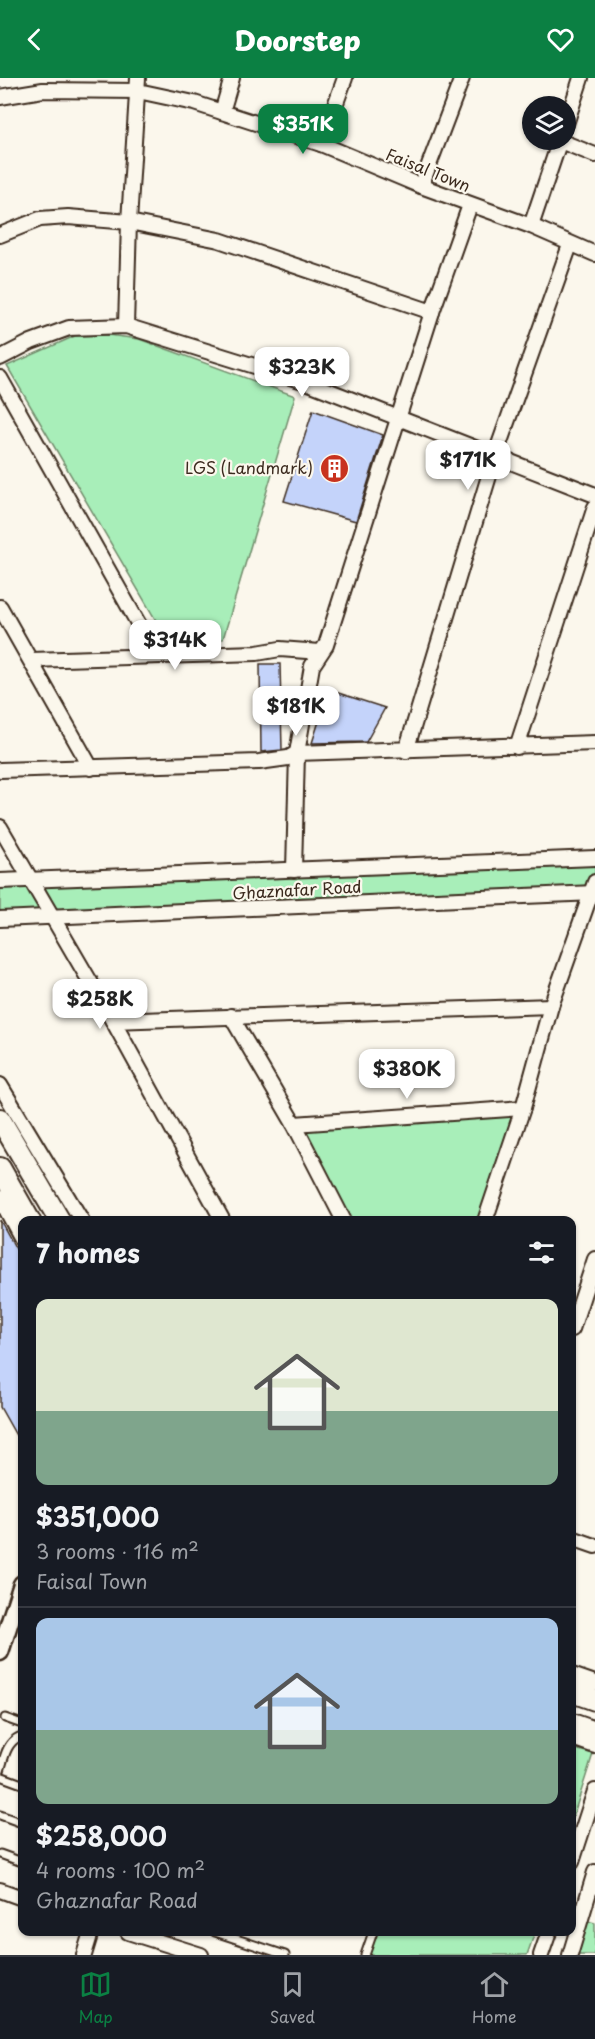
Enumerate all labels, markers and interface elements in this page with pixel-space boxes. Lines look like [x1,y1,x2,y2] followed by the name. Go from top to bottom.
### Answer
[234,19,361,60] text: Doorstep
[18,23,51,56] icon: back
[544,23,577,56] icon: heart
[522,96,576,150] map controls
[522,96,576,150] button: layers
[261,104,345,155] pin: $351K
[272,108,334,138] text: $351K
[383,141,474,197] street label: Faisal Town
[260,347,344,398] pin: $323K
[268,351,336,381] text: $323K
[426,440,510,491] pin: $171K
[440,444,496,474] text: $171K
[318,452,350,484] building icon: LGS (Landmark)
[185,455,313,479] place label: LGS (Landmark)
[133,620,217,671] pin: $314K
[143,624,207,654] text: $314K
[254,686,338,737] pin: $181K
[267,690,325,720] text: $181K
[232,874,362,904] street label: Ghaznafar Road
[58,979,142,1030] pin: $258K
[66,983,134,1013] text: $258K
[365,1049,449,1100] pin: $380K
[373,1053,441,1083] text: $380K
[36,1233,140,1272] text: 7 homes
[525,1236,558,1269] icon: filters
[243,1338,351,1446] icon: home
[36,1497,159,1536] text: $351,000
[36,1536,199,1566] text: 3 rooms · 116 m²
[36,1566,147,1596] text: Faisal Town
[243,1657,351,1765] icon: home
[36,1816,167,1855] text: $258,000
[36,1855,205,1885] text: 4 rooms · 100 m²
[36,1885,198,1915] text: Ghaznafar Road
[78,1968,113,2028] tab: Map
[270,1968,315,2028] tab: Saved
[472,1968,517,2028] tab: Home

